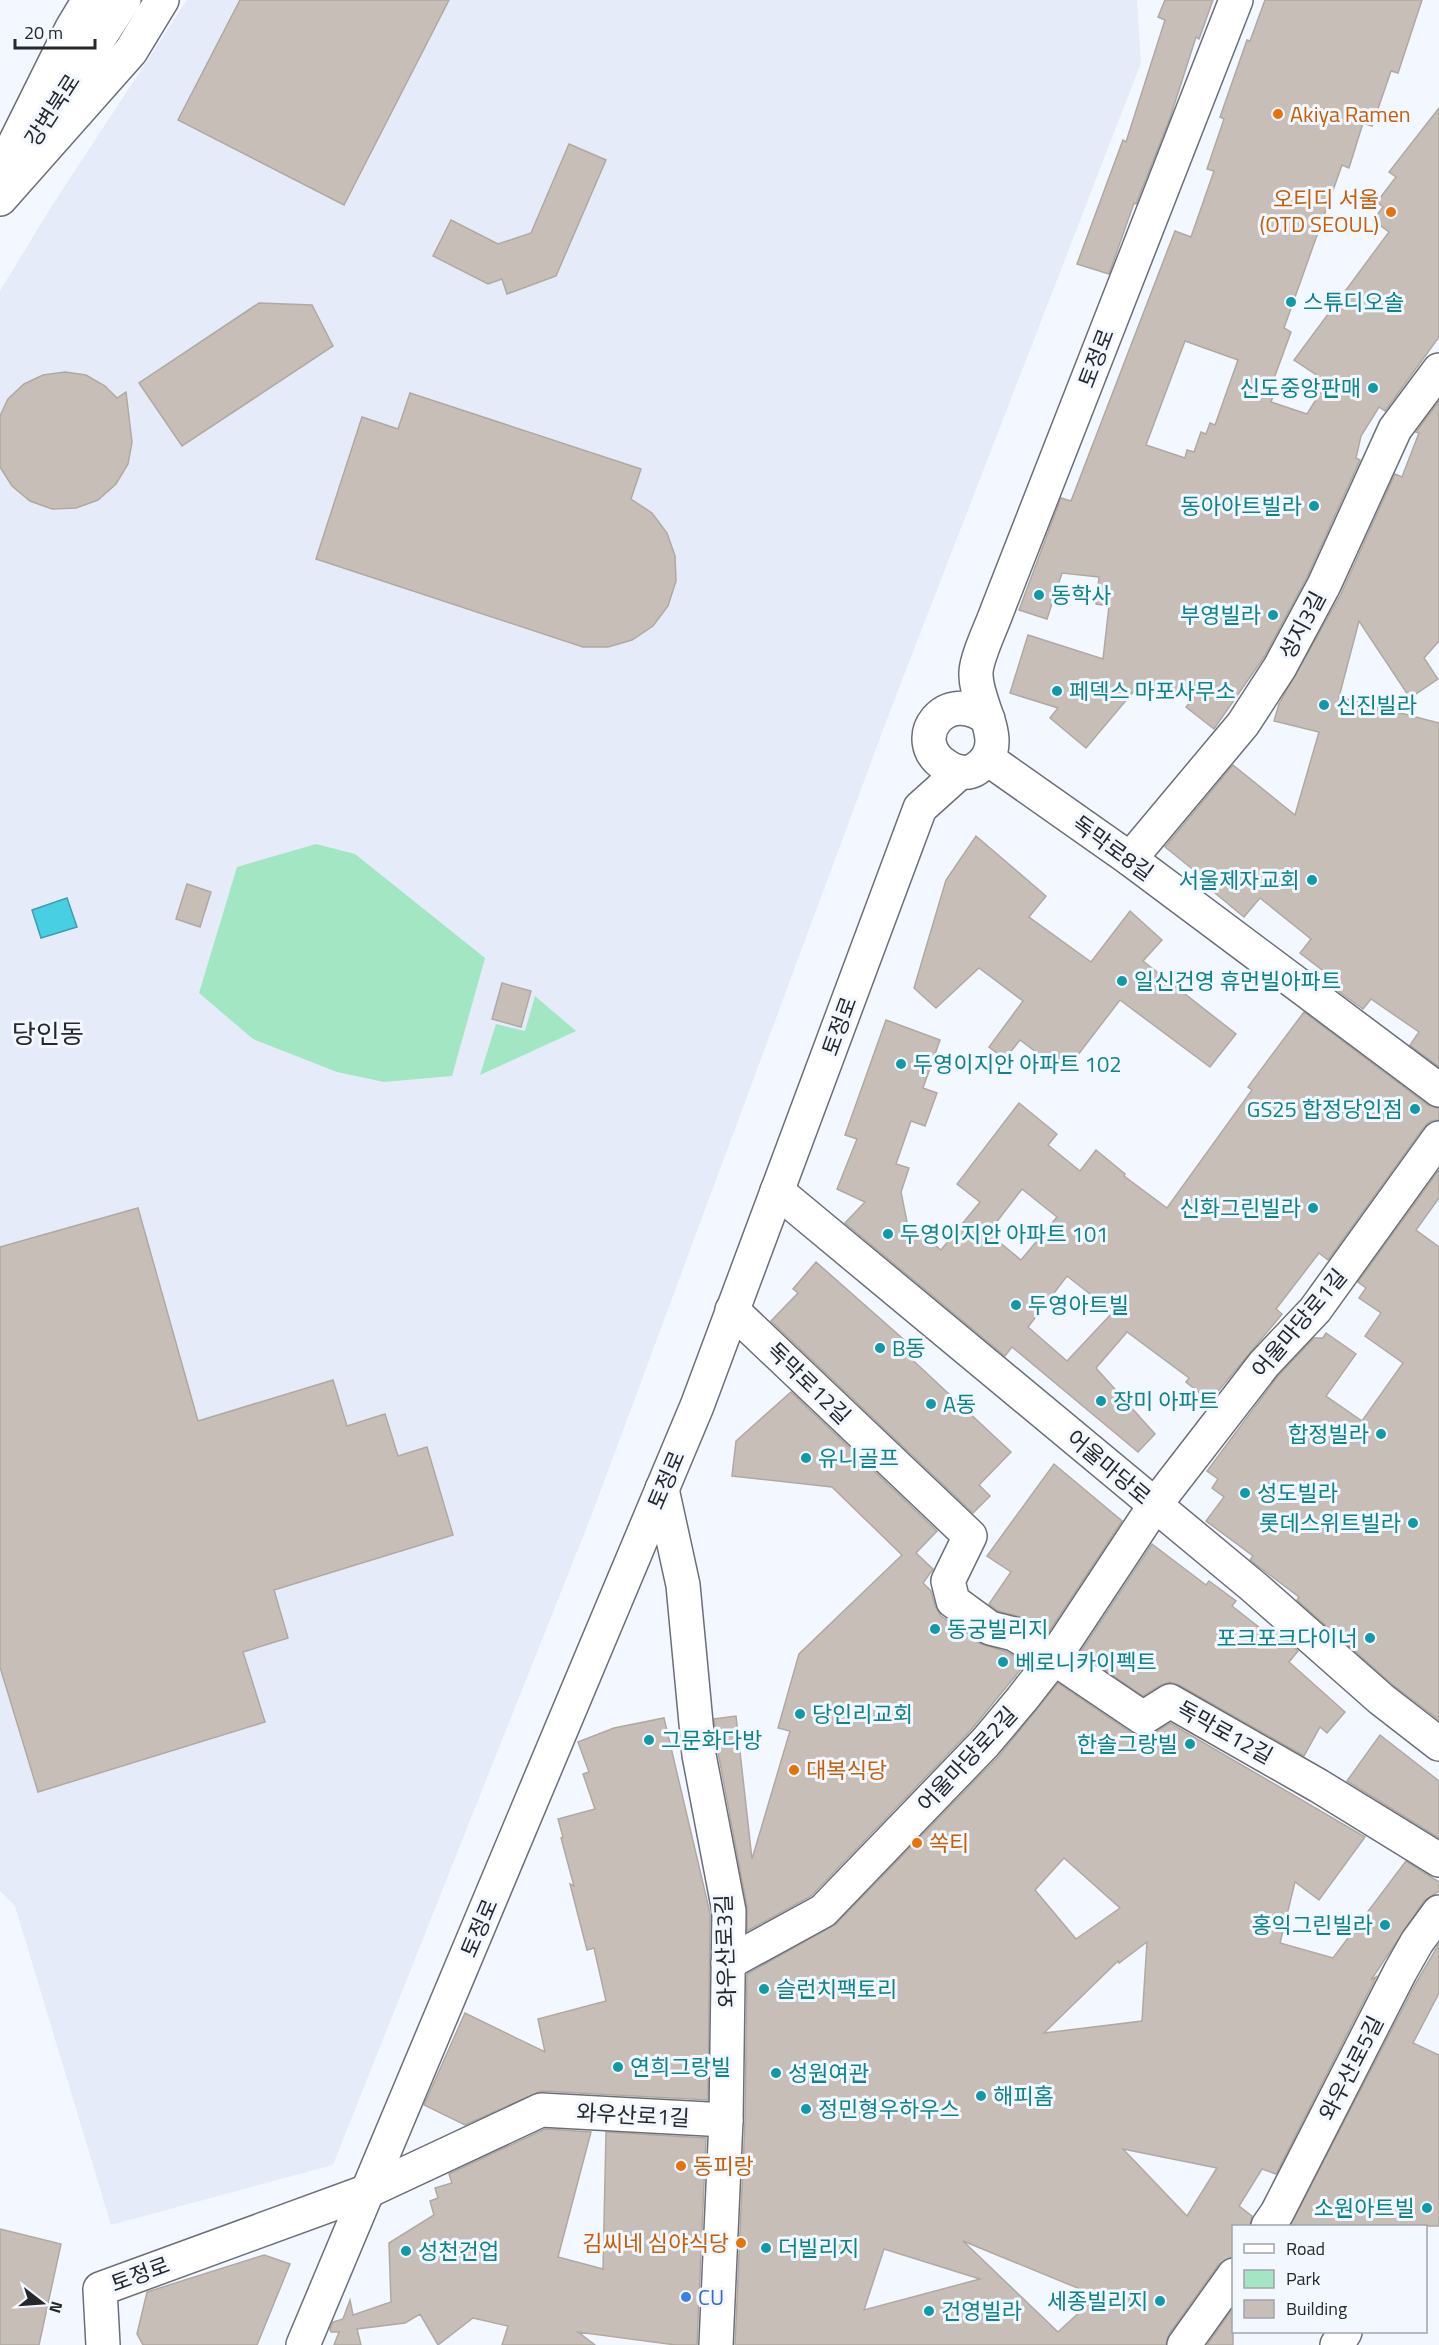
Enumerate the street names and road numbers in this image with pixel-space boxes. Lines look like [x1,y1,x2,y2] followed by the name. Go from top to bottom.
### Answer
[16,67,88,153] street label: 강변북로
[1069,324,1123,392] street label: 토정로
[1270,585,1334,665] street label: 성지3길
[1065,807,1161,889] street label: 독막로8길
[813,992,865,1060] street label: 토정로
[1243,1261,1355,1385] street label: 어울마당로1길
[759,1334,859,1432] street label: 독막로12길
[1059,1421,1159,1513] street label: 어울마당로
[638,1445,694,1515] street label: 토정로
[1171,1692,1279,1772] street label: 독막로12길
[909,1698,1025,1820] street label: 어울마당로2길
[451,1893,507,1963] street label: 토정로
[706,1894,744,2008] street label: 와우산로3길
[1310,2010,1392,2126] street label: 와우산로5길
[575,2095,691,2135] street label: 와우산로1길
[106,2248,174,2300] street label: 토정로

